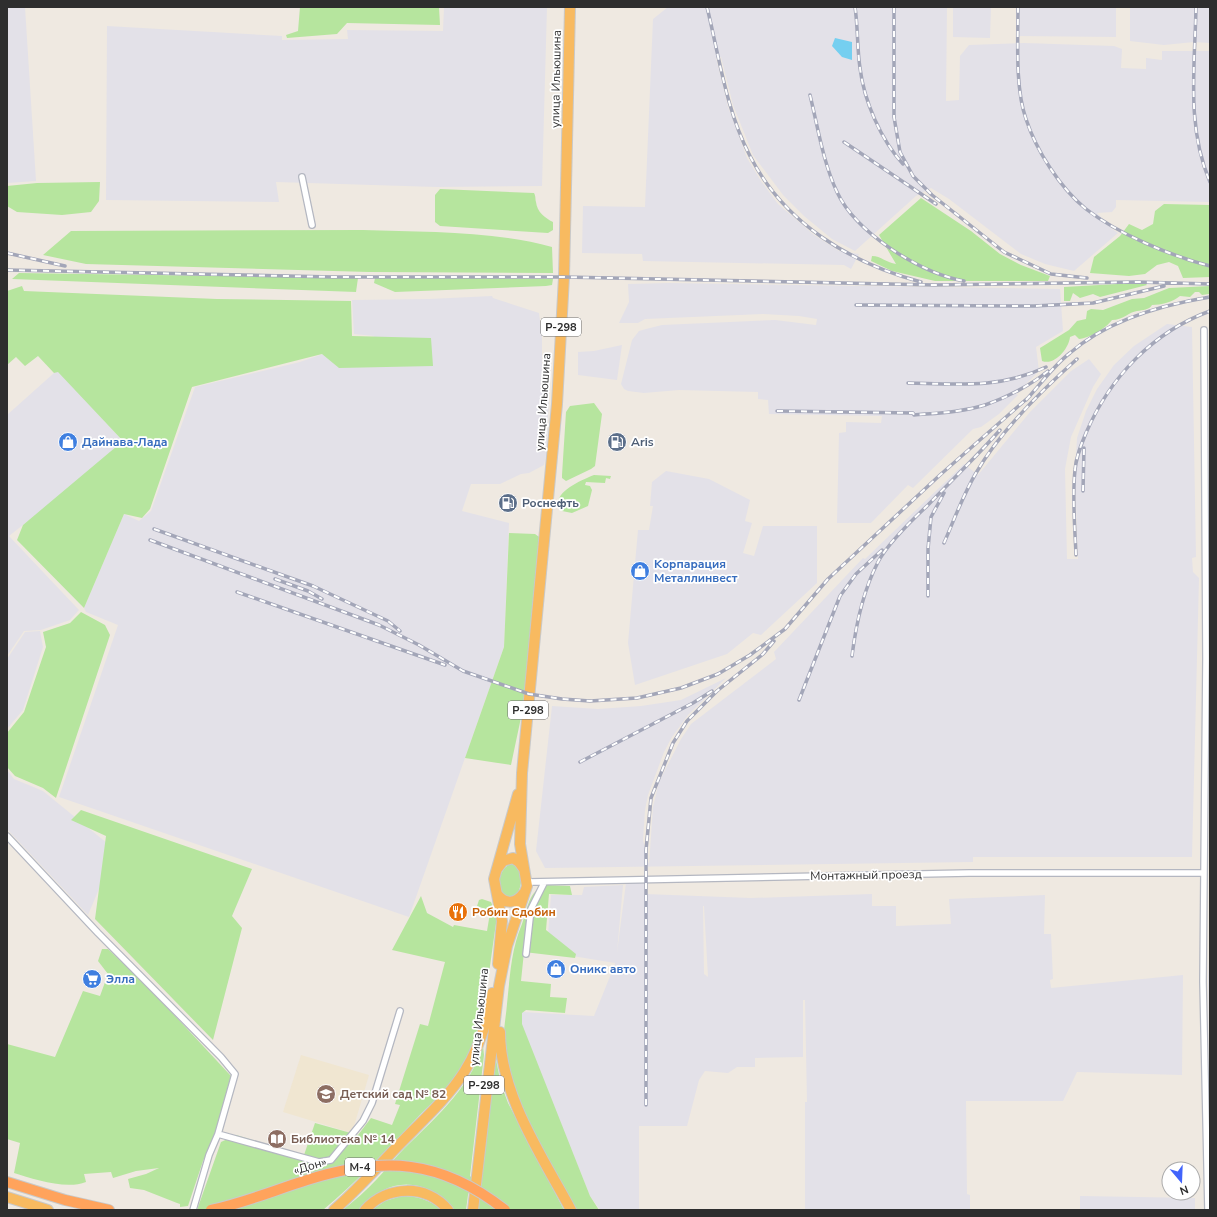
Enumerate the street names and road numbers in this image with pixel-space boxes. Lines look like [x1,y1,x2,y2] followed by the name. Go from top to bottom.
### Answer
[547,30,565,128] street label: улица Ильюшина
[541,318,581,336] road number: Р-298
[532,353,554,451] street label: улица Ильюшина
[508,701,548,719] road number: Р-298
[810,866,922,884] street label: Монтажный проезд
[466,967,492,1067] street label: улица Ильюшина
[464,1076,504,1094] road number: Р-298
[292,1153,328,1179] street label: «Дон»
[345,1158,375,1176] road number: М-4

